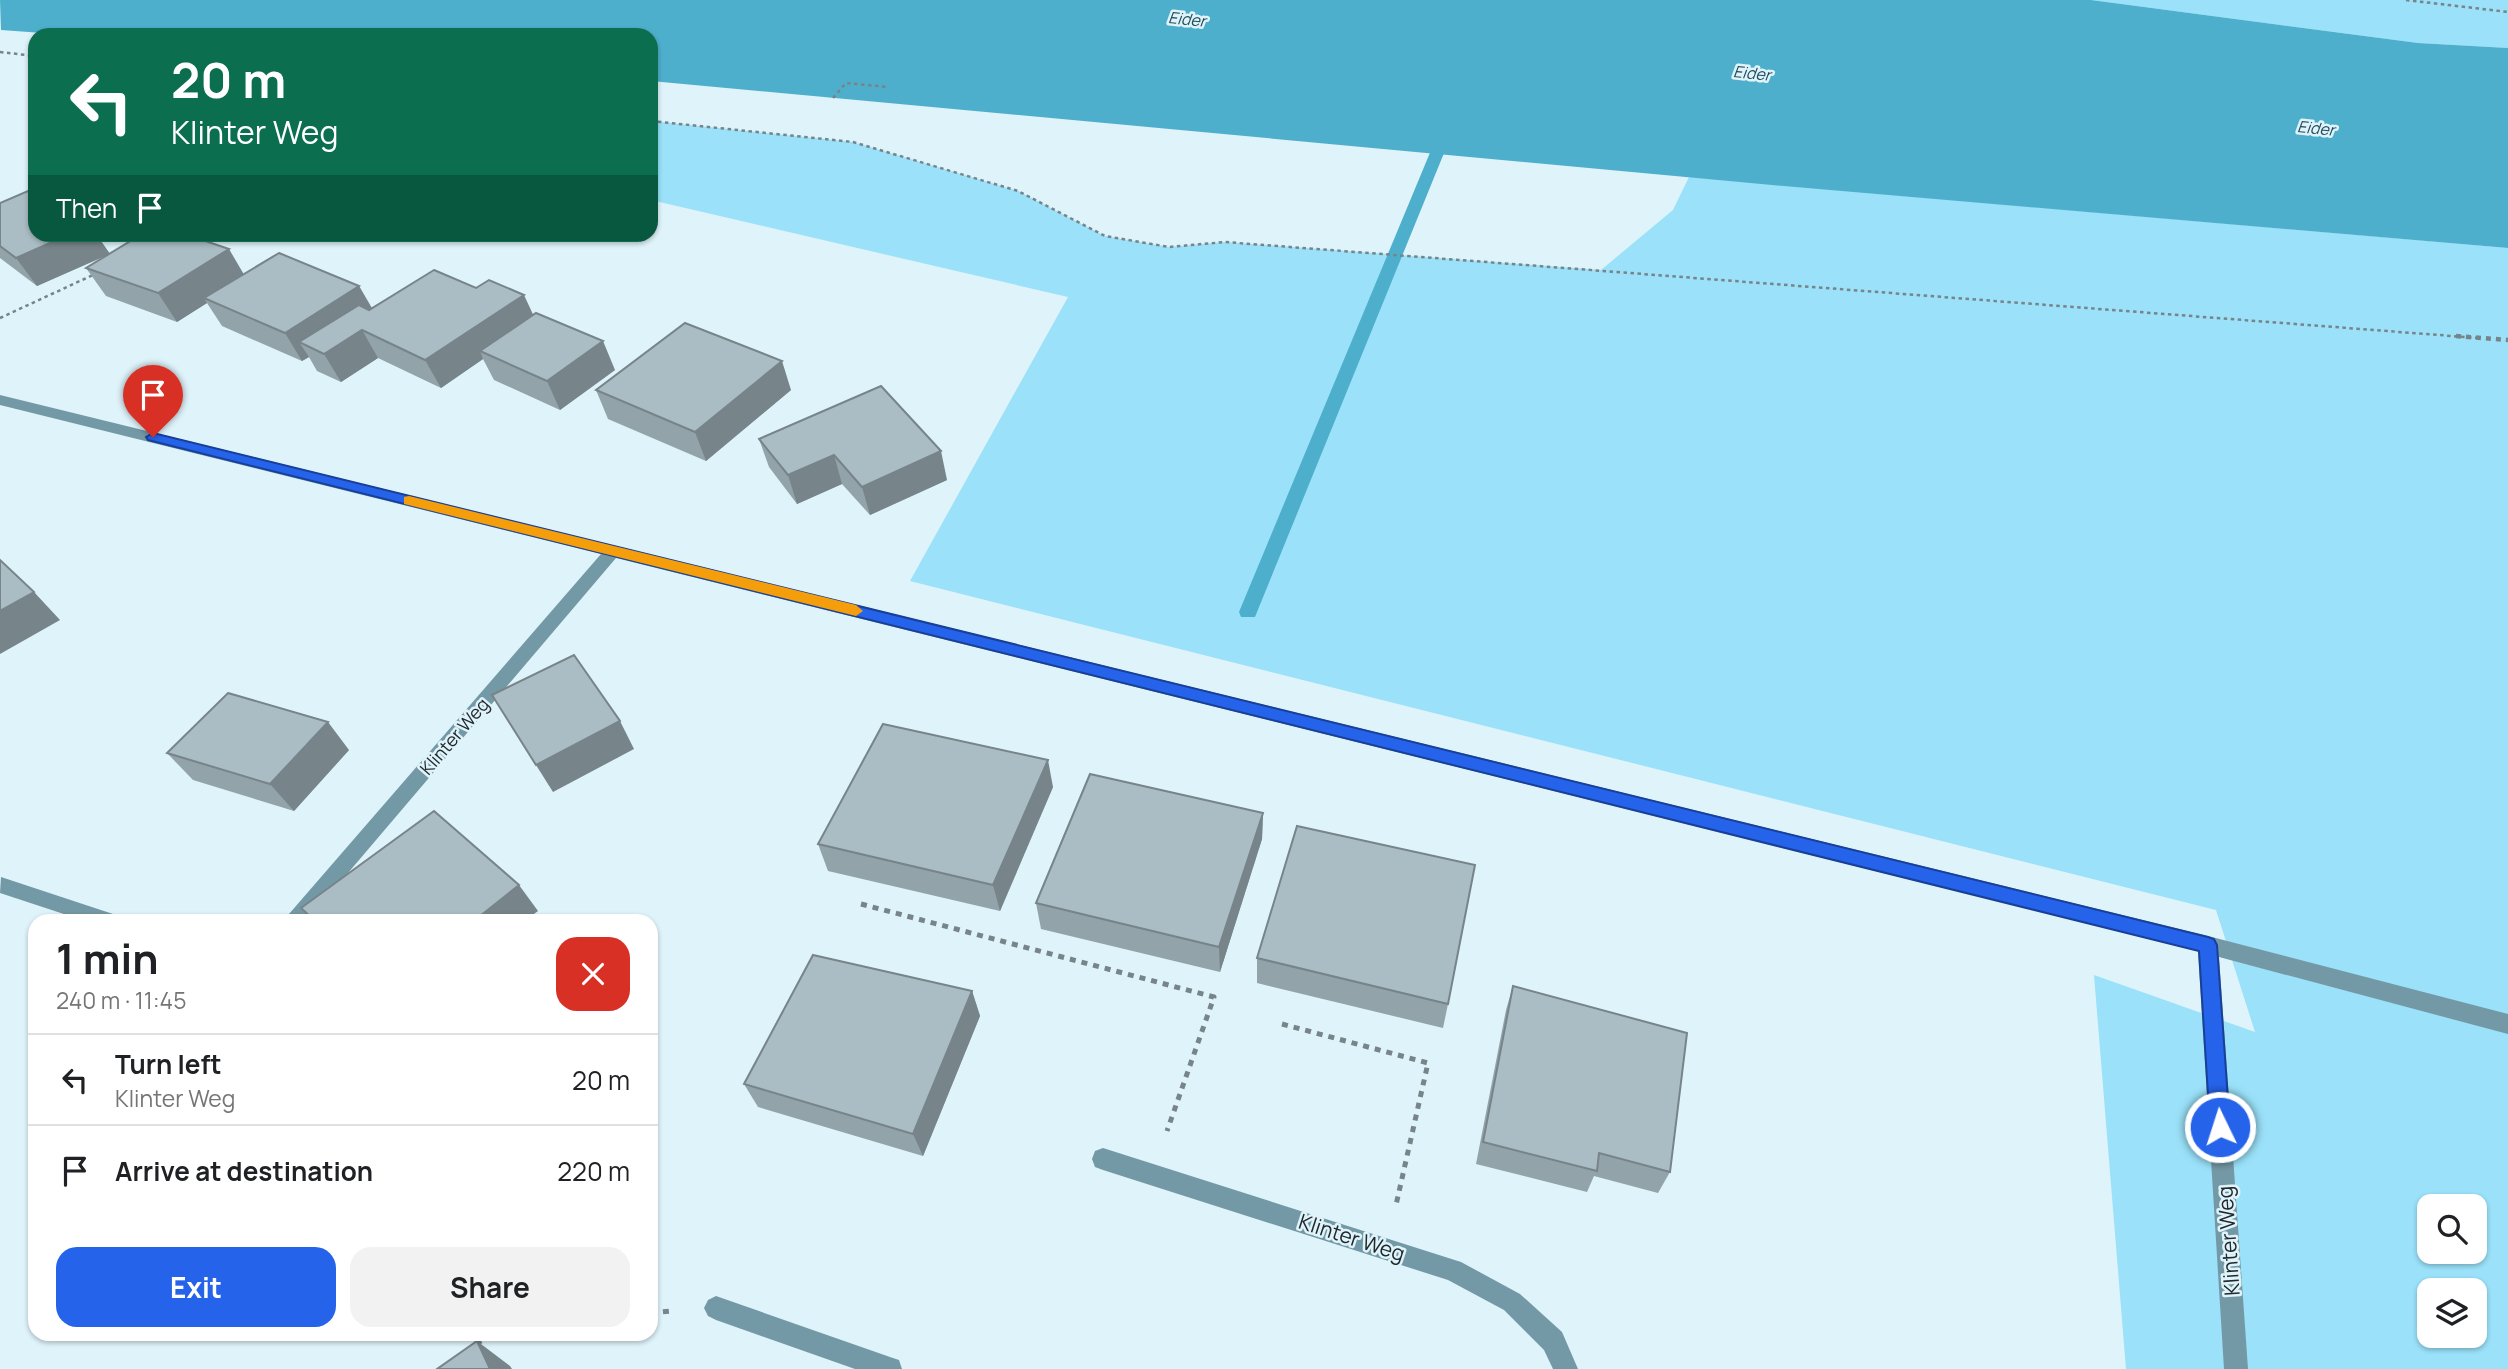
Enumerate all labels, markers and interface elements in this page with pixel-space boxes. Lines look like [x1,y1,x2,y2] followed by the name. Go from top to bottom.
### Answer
[1167,6,1209,32] water label: Eider
[171,46,286,113] text: 20 m
[56,56,147,147] icon: left
[1732,60,1774,86] water label: Eider
[171,110,338,154] text: Klinter Weg
[2296,115,2338,141] water label: Eider
[131,189,169,227] icon: arrive
[56,190,117,226] text: Then
[123,365,183,437] pin
[134,376,172,414] icon: arrive
[414,693,494,779] street label: Klinter Weg
[56,929,159,987] text: 1 min
[556,937,630,1011] button: close
[56,984,186,1016] text: 240 m · 11:45
[115,1046,222,1082] text: Turn left
[56,1061,94,1099] icon: left
[572,1062,630,1098] text: 20 m
[115,1082,235,1114] text: Klinter Weg
[2183,1090,2257,1164] position arrow
[56,1152,94,1190] icon: arrive
[115,1153,373,1189] text: Arrive at destination
[557,1153,630,1189] text: 220 m
[2210,1185,2246,1297] street label: Klinter Weg
[2417,1194,2487,1348] map controls
[2417,1194,2487,1264] button: search
[1295,1207,1409,1267] street label: Klinter Weg
[56,1247,336,1327] button: Exit
[350,1247,630,1327] button: Share
[2417,1278,2487,1348] button: layers

